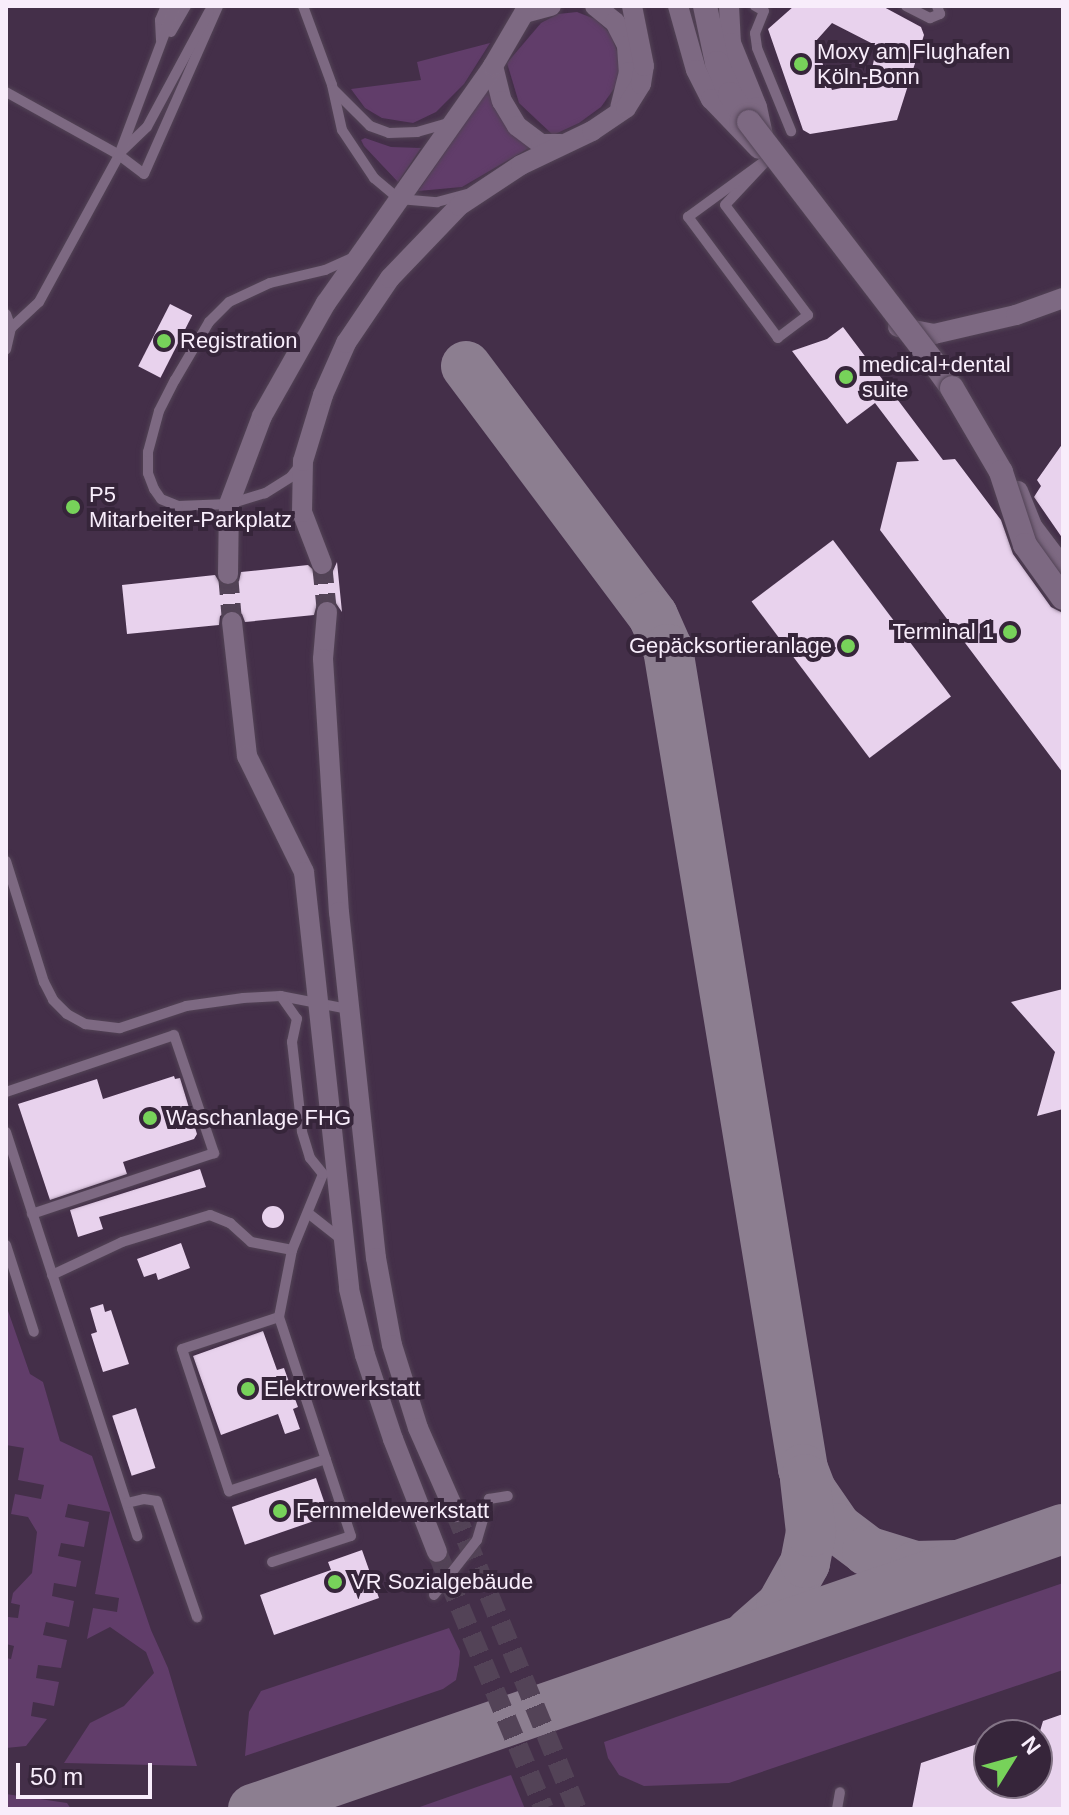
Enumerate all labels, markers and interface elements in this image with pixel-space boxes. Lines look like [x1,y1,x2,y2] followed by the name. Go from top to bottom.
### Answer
[817,38,1010,90] place label: Moxy am Flughafen Köln-Bonn
[792,55,810,73] marker: Moxy am Flughafen Köln-Bonn
[180,328,297,354] place label: Registration
[155,332,173,350] marker: Registration
[862,351,1011,402] place label: medical+dental suite
[837,368,855,386] marker: medical+dental suite
[89,481,292,532] place label: P5 Mitarbeiter-Parkplatz
[64,498,82,516] marker: P5 Mitarbeiter-Parkplatz
[893,619,994,645] place label: Terminal 1
[1001,623,1019,641] marker: Terminal 1
[629,633,832,659] place label: Gepäcksortieranlage
[839,637,857,655] marker: Gepäcksortieranlage
[166,1105,351,1131] place label: Waschanlage FHG
[141,1109,159,1127] marker: Waschanlage FHG
[264,1376,420,1402] place label: Elektrowerkstatt
[239,1380,257,1398] marker: Elektrowerkstatt
[296,1498,489,1524] place label: Fernmeldewerkstatt
[271,1502,289,1520] marker: Fernmeldewerkstatt
[351,1569,533,1595] place label: VR Sozialgebäude
[326,1573,344,1591] marker: VR Sozialgebäude
[973,1719,1053,1799] north arrow
[1016,1732,1046,1759] text: N
[20,1747,156,1797] scale bar
[30,1763,83,1790] text: 50 m

